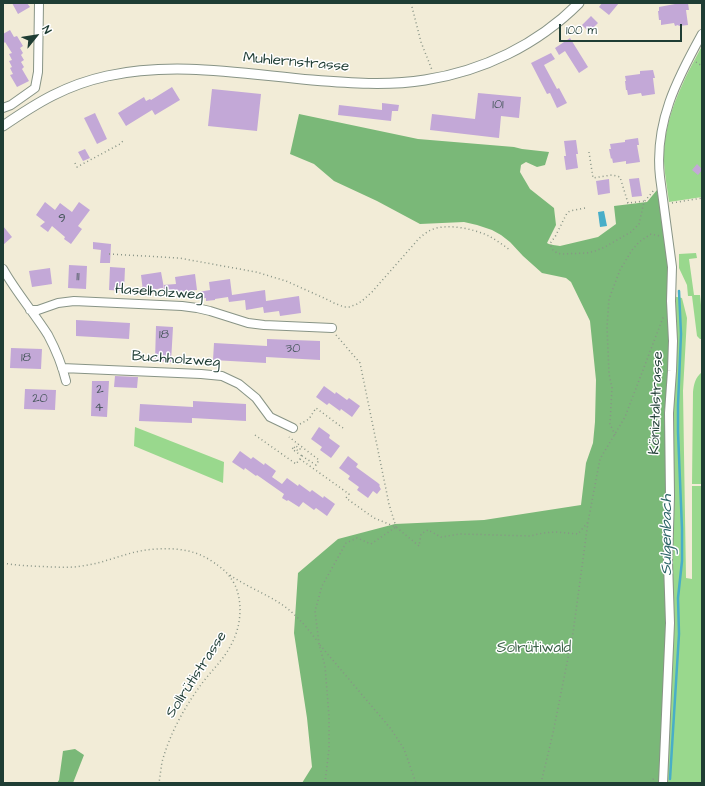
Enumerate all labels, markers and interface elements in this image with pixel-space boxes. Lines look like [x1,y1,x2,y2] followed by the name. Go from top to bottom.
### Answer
[16,16,56,56] north arrow
[561,16,684,42] scale bar
[566,22,597,39] text: 100 m
[39,23,55,36] text: N
[242,49,350,77] street label: Muhlernstrasse
[492,97,504,113] house number: 101
[58,211,66,227] house number: 9
[76,269,80,285] house number: 11
[114,281,204,305] street label: Haselholzweg
[159,327,169,343] house number: 18
[286,341,300,357] house number: 30
[131,348,221,372] street label: Buchholzweg
[21,350,31,366] house number: 18
[646,351,668,455] street label: Köniztalstrasse
[96,382,104,398] house number: 2
[32,391,48,407] house number: 20
[95,400,103,416] house number: 4
[658,494,678,576] water label: Sulgenbach
[162,628,232,722] street label: Sollrütistrasse
[497,640,571,658] park label: Solrütiwald

